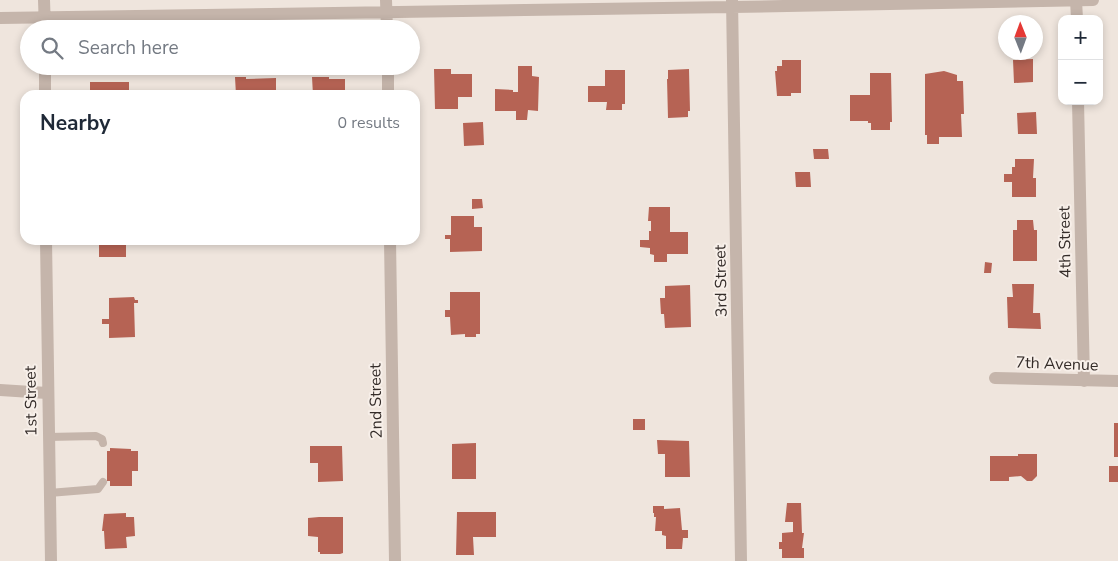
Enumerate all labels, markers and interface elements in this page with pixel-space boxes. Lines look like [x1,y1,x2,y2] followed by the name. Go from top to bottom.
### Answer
[998,15,1043,60] north arrow
[1058,15,1103,105] map controls
[1058,15,1103,60] button: +
[20,20,420,75] search box
[38,34,66,62] icon: search
[78,35,179,61] text: Search here
[1058,60,1103,105] button: −
[40,109,110,137] text: Nearby
[338,112,400,134] text: 0 results
[1053,205,1077,278] street label: 4th Street
[709,244,733,317] street label: 3rd Street
[1015,352,1099,376] street label: 7th Avenue
[364,363,388,439] street label: 2nd Street
[19,365,43,436] street label: 1st Street

